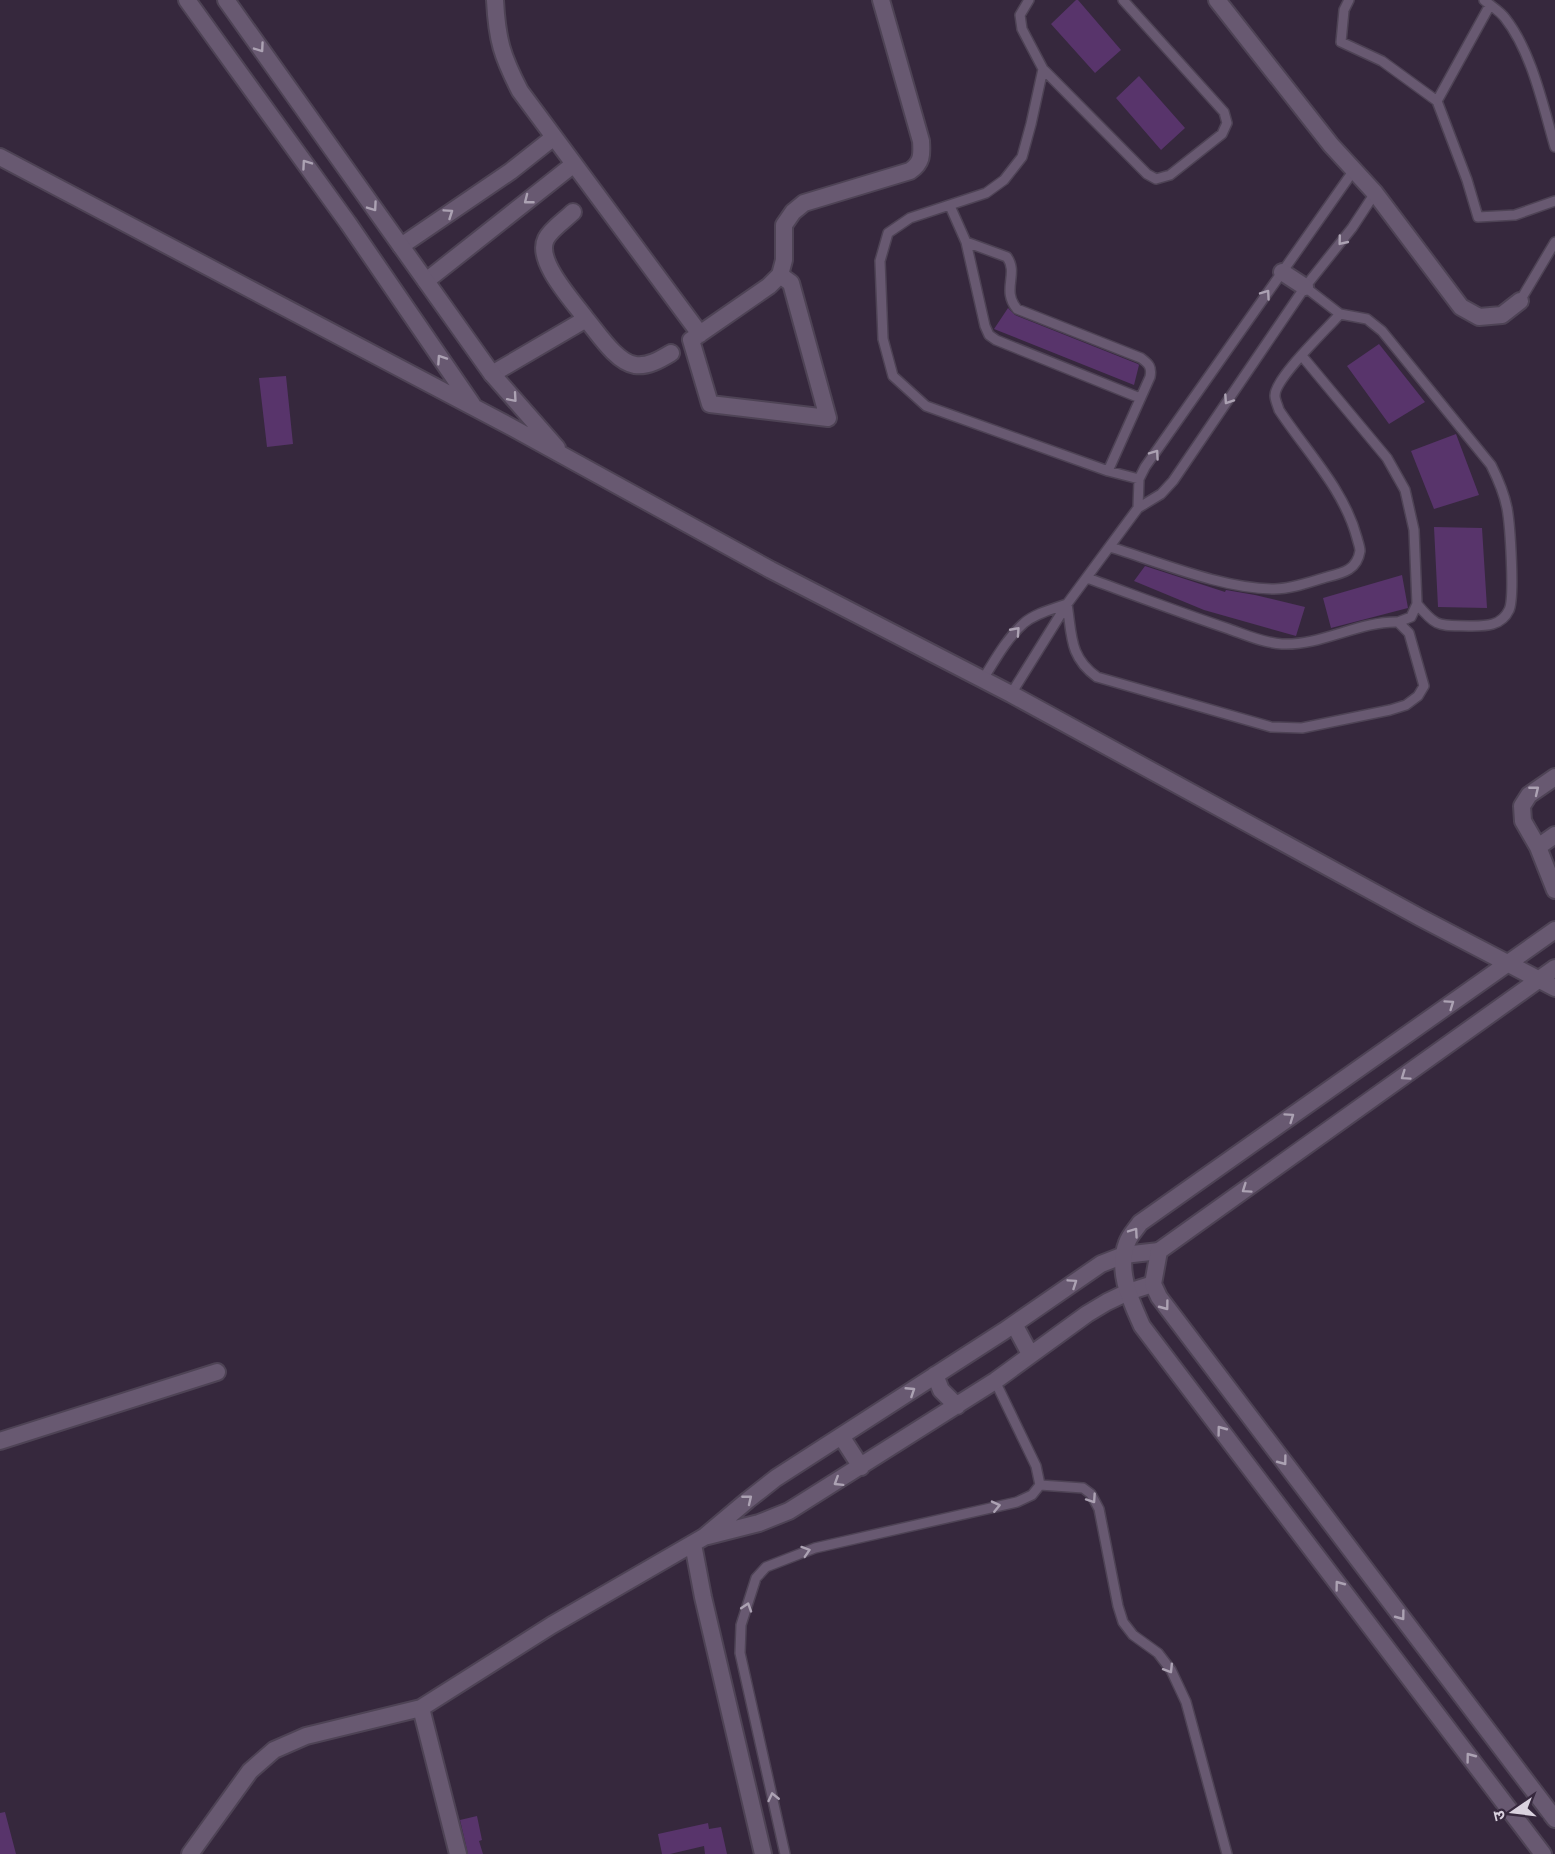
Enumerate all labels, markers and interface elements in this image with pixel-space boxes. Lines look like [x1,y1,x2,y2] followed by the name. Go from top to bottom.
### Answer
[253,41,264,52] one-way arrow
[302,159,313,170] one-way arrow
[524,193,535,204] one-way arrow
[366,200,377,211] one-way arrow
[443,209,454,220] one-way arrow
[1339,234,1350,245] one-way arrow
[1259,289,1270,300] one-way arrow
[437,354,448,365] one-way arrow
[506,391,517,401] one-way arrow
[1225,393,1236,404] one-way arrow
[1148,449,1159,460] one-way arrow
[1009,628,1020,638] one-way arrow
[1528,787,1539,798] one-way arrow
[1443,1001,1454,1012] one-way arrow
[1401,1069,1412,1080] one-way arrow
[1284,1113,1295,1124] one-way arrow
[1242,1182,1253,1193] one-way arrow
[1127,1227,1138,1238] one-way arrow
[1066,1279,1077,1290] one-way arrow
[1158,1299,1169,1310] one-way arrow
[904,1388,915,1399] one-way arrow
[1217,1426,1228,1437] one-way arrow
[1276,1454,1287,1465] one-way arrow
[834,1474,844,1486] one-way arrow
[1085,1493,1096,1504] one-way arrow
[742,1496,753,1507] one-way arrow
[991,1501,1001,1514] one-way arrow
[800,1546,811,1558] one-way arrow
[1335,1581,1346,1592] one-way arrow
[740,1602,752,1613] one-way arrow
[1394,1610,1405,1621] one-way arrow
[1162,1663,1174,1673] one-way arrow
[1466,1753,1477,1764] one-way arrow
[1483,1782,1543,1842] north arrow
[767,1792,780,1802] one-way arrow
[1488,1808,1509,1822] text: उ

